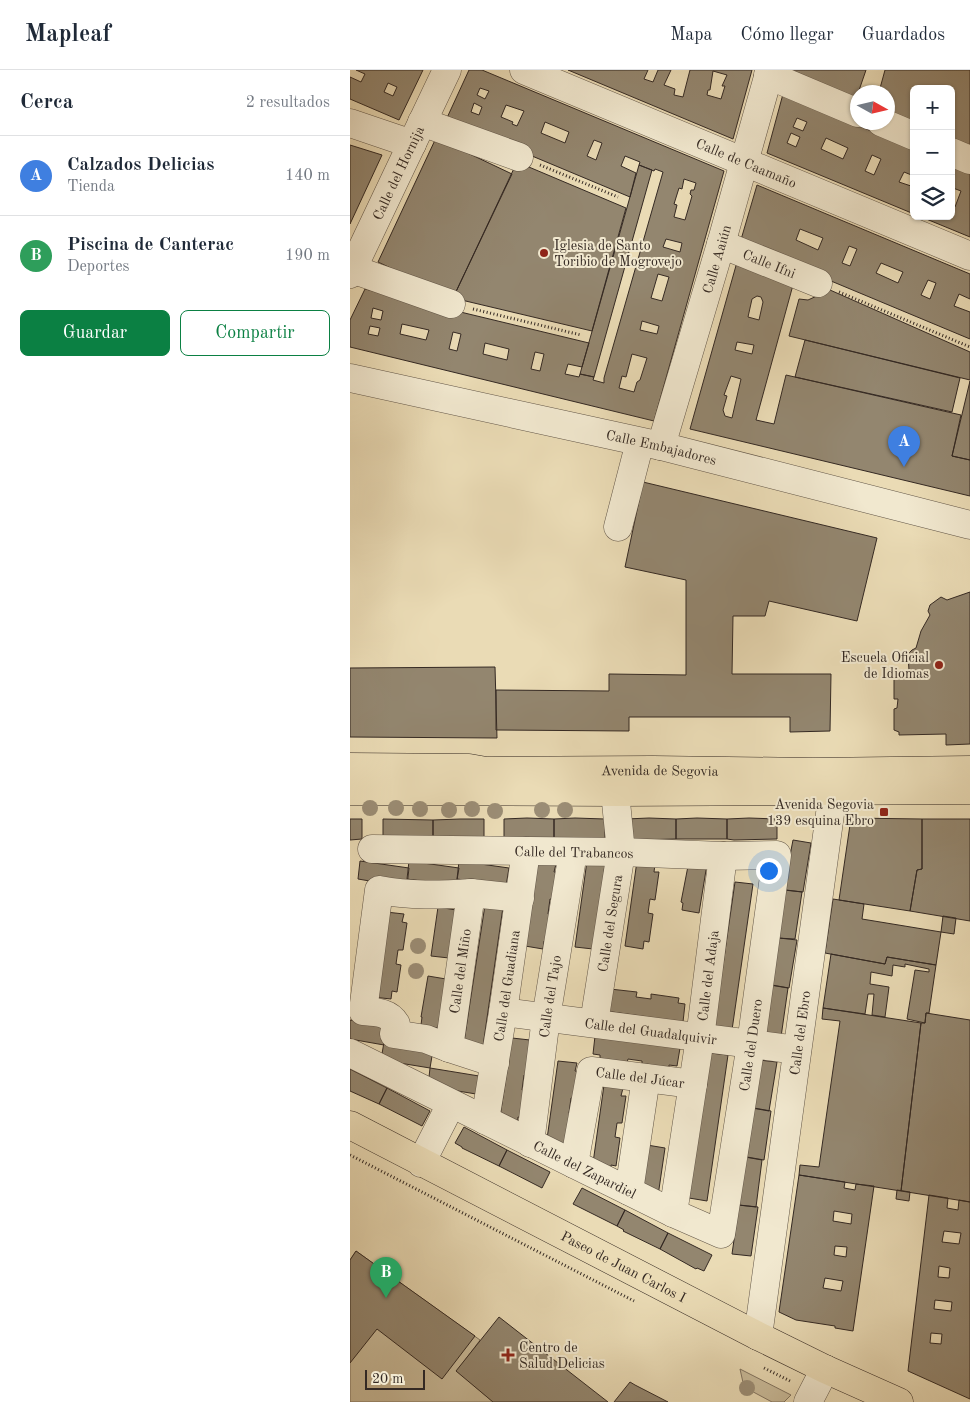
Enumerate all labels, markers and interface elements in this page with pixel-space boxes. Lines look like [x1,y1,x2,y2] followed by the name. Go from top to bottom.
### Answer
[25,23,111,47] text: Mapleaf
[670,26,712,44] text: Mapa
[740,26,834,44] text: Cómo llegar
[862,26,945,44] text: Guardados
[850,85,895,130] north arrow
[910,85,955,220] map controls
[910,85,955,130] button: +
[20,92,73,113] text: Cerca
[246,95,330,111] text: 2 resultados
[371,124,427,222] street label: Calle del Hornija
[910,130,955,175] button: −
[694,136,799,191] street label: Calle de Caamaño
[67,156,214,175] text: Calzados Delicias
[30,168,42,184] text: A
[285,168,330,184] text: 140 m
[910,175,955,220] button: layers
[67,179,115,195] text: Tienda
[701,223,734,295] street label: Calle Aaiún
[67,236,234,255] text: Piscina de Canterac
[554,239,682,269] place label: Iglesia de Santo Toribio de Mogrovejo
[538,247,550,259] marker: Iglesia de Santo Toribio de Mogrovejo
[740,247,798,281] street label: Calle Ifni
[30,248,42,264] text: B
[285,248,330,264] text: 190 m
[67,259,130,275] text: Deportes
[20,310,170,356] button: Guardar
[180,310,330,356] button: Compartir
[888,426,920,467] pin: A
[605,428,718,468] street label: Calle Embajadores
[841,651,929,681] place label: Escuela Oficial de Idiomas
[933,659,945,671] marker: Escuela Oficial de Idiomas
[601,764,719,779] street label: Avenida de Segovia
[767,798,874,828] place label: Avenida Segovia 139 esquina Ebro
[878,806,890,818] marker: Avenida Segovia 139 esquina Ebro
[514,845,634,861] street label: Calle del Trabancos
[756,858,782,884] your location
[596,874,625,973] street label: Calle del Segura
[448,928,474,1015] street label: Calle del Miño
[492,929,523,1043] street label: Calle del Guadiana
[696,929,722,1022] street label: Calle del Adaja
[538,954,564,1039] street label: Calle del Tajo
[788,990,814,1076] street label: Calle del Ebro
[738,998,765,1093] street label: Calle del Duero
[584,1017,718,1048] street label: Calle del Guadalquivir
[595,1066,685,1091] street label: Calle del Júcar
[531,1139,638,1202] street label: Calle del Zapardiel
[558,1229,688,1305] street label: Paseo de Juan Carlos I
[370,1257,402,1298] pin: B
[519,1341,605,1371] place label: Centro de Salud Delicias
[501,1348,515,1362] marker: Centro de Salud Delicias
[365,1367,425,1390] scale bar
[372,1372,403,1386] text: 20 m

